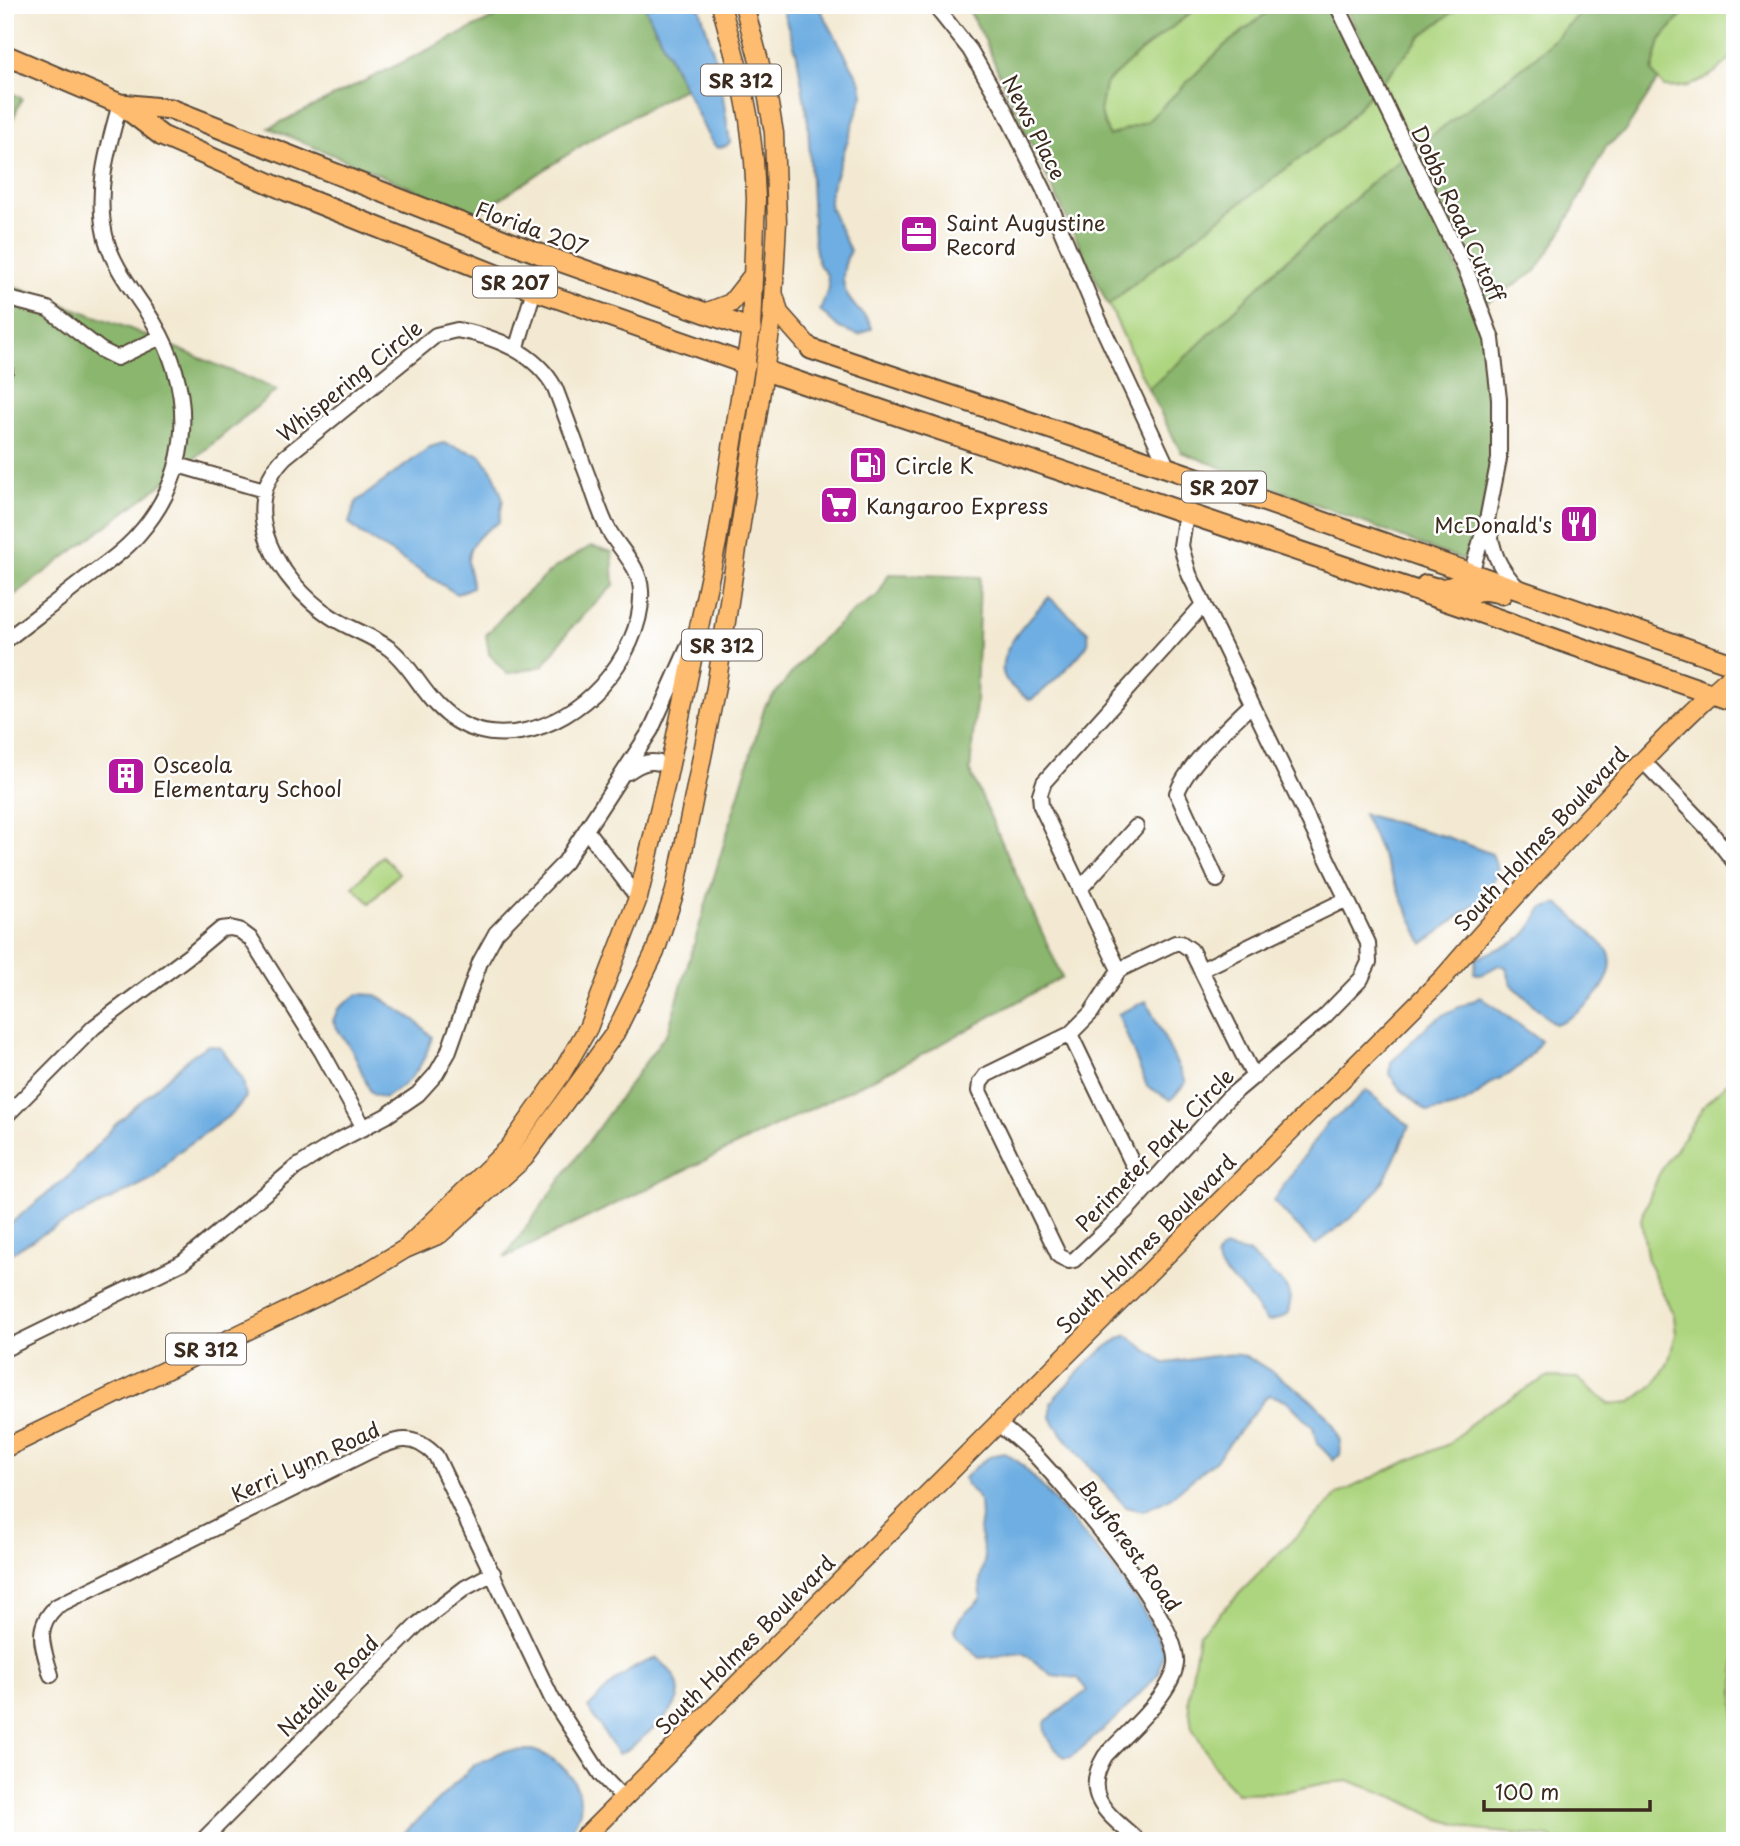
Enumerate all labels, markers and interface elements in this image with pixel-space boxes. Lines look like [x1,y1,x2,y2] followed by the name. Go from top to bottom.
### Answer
[701,64,781,96] road number: SR 312
[995,69,1075,185] street label: News Place
[1404,119,1515,308] street label: Dobbs Road Cutoff
[471,192,593,262] street label: Florida 207
[946,206,1106,262] place label: Saint Augustine Record
[898,213,940,255] office icon: Saint Augustine Record
[473,266,557,298] road number: SR 207
[269,311,429,449] street label: Whispering Circle
[847,444,889,486] fuel station icon: Circle K
[895,449,974,481] place label: Circle K
[1182,472,1266,502] road number: SR 207
[818,484,860,526] supermarket icon: Kangaroo Express
[866,489,1048,521] place label: Kangaroo Express
[1558,503,1600,545] restaurant icon: McDonald's
[1434,508,1552,540] place label: McDonald's
[682,630,762,660] road number: SR 312
[1445,738,1635,938] street label: South Holmes Boulevard
[153,748,342,804] place label: Osceola Elementary School
[105,755,147,797] building icon: Osceola Elementary School
[1067,1060,1241,1238] street label: Perimeter Park Circle
[1048,1146,1242,1340] street label: South Holmes Boulevard
[166,1334,246,1364] road number: SR 312
[225,1413,385,1509] street label: Kerri Lynn Road
[1072,1472,1190,1618] street label: Bayforest Road
[647,1547,841,1741] street label: South Holmes Boulevard
[269,1627,385,1743] street label: Natalie Road
[1484,1769,1651,1813] scale bar
[1495,1775,1559,1807] text: 100 m

